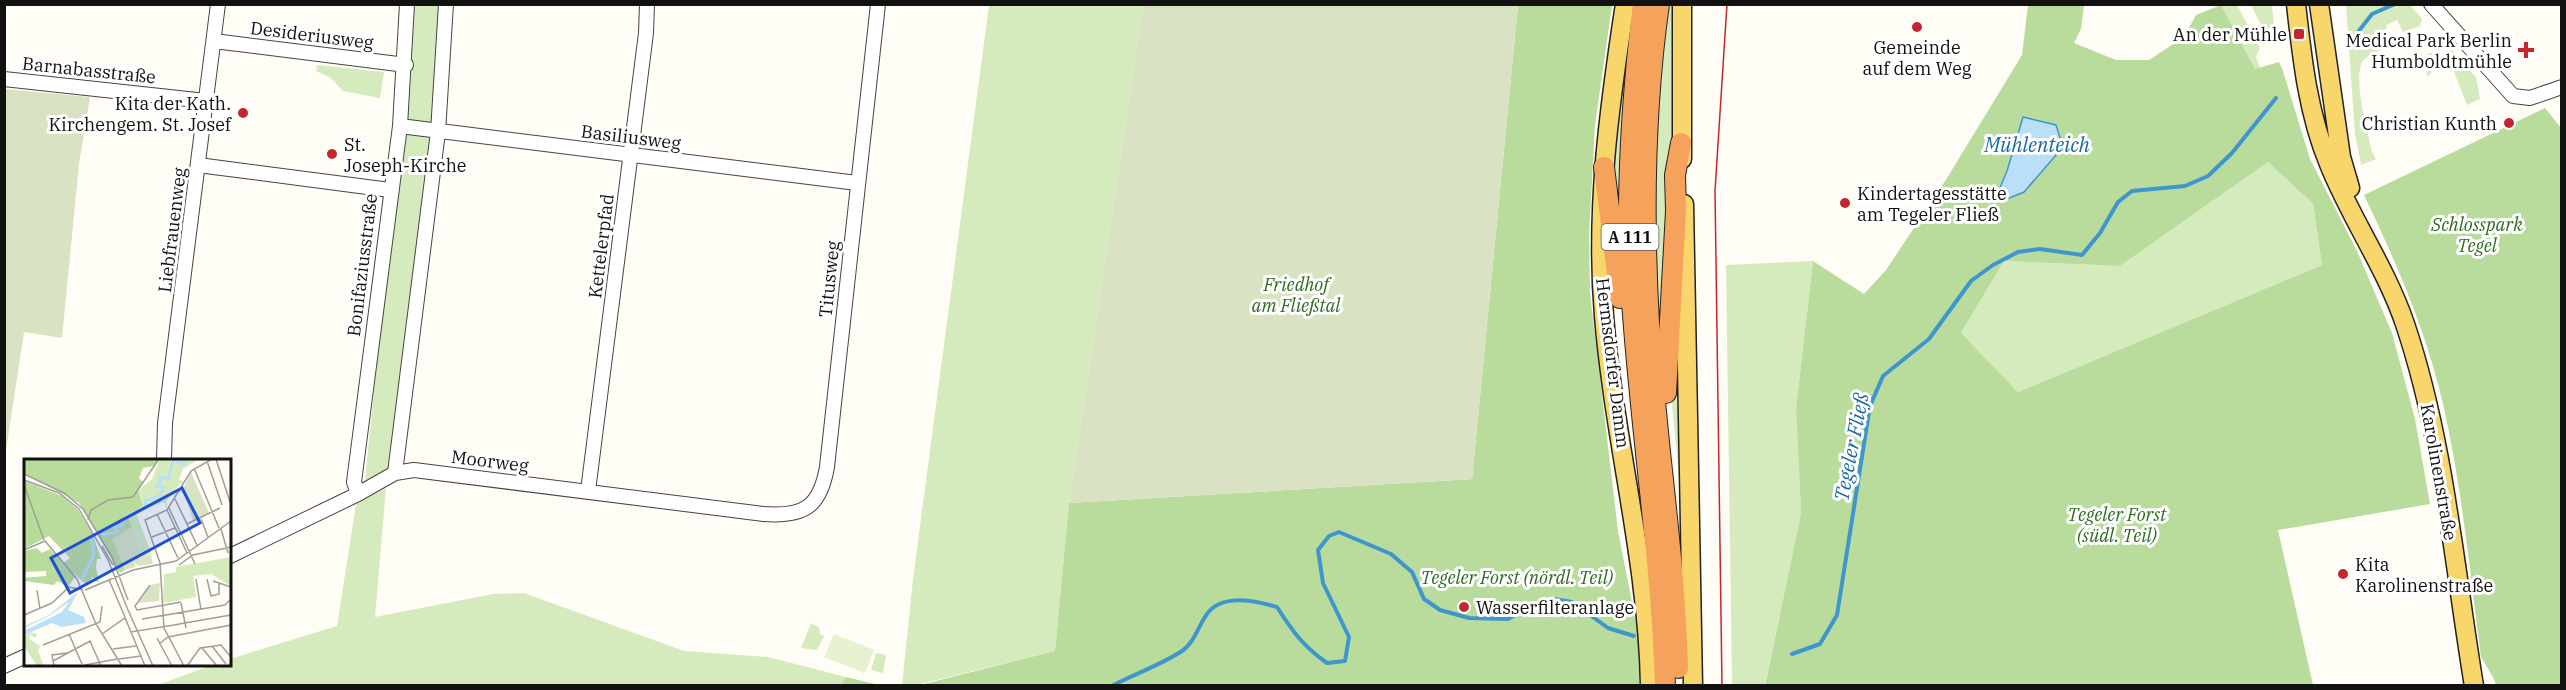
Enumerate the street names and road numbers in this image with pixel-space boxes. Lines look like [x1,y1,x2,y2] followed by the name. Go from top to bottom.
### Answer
[249,16,375,54] street label: Desideriusweg
[21,52,157,88] street label: Barnabasstraße
[580,119,682,155] street label: Basiliusweg
[153,166,191,294] street label: Liebfrauenweg
[342,192,382,338] street label: Bonifaziusstraße
[583,192,619,300] street label: Kettelerpfad
[1602,224,1658,250] road number: A 111
[814,239,844,318] street label: Titusweg
[1591,276,1635,450] street label: Hermsdorfer Damm
[2416,402,2462,542] street label: Karolinenstraße
[450,445,530,477] street label: Moorweg

